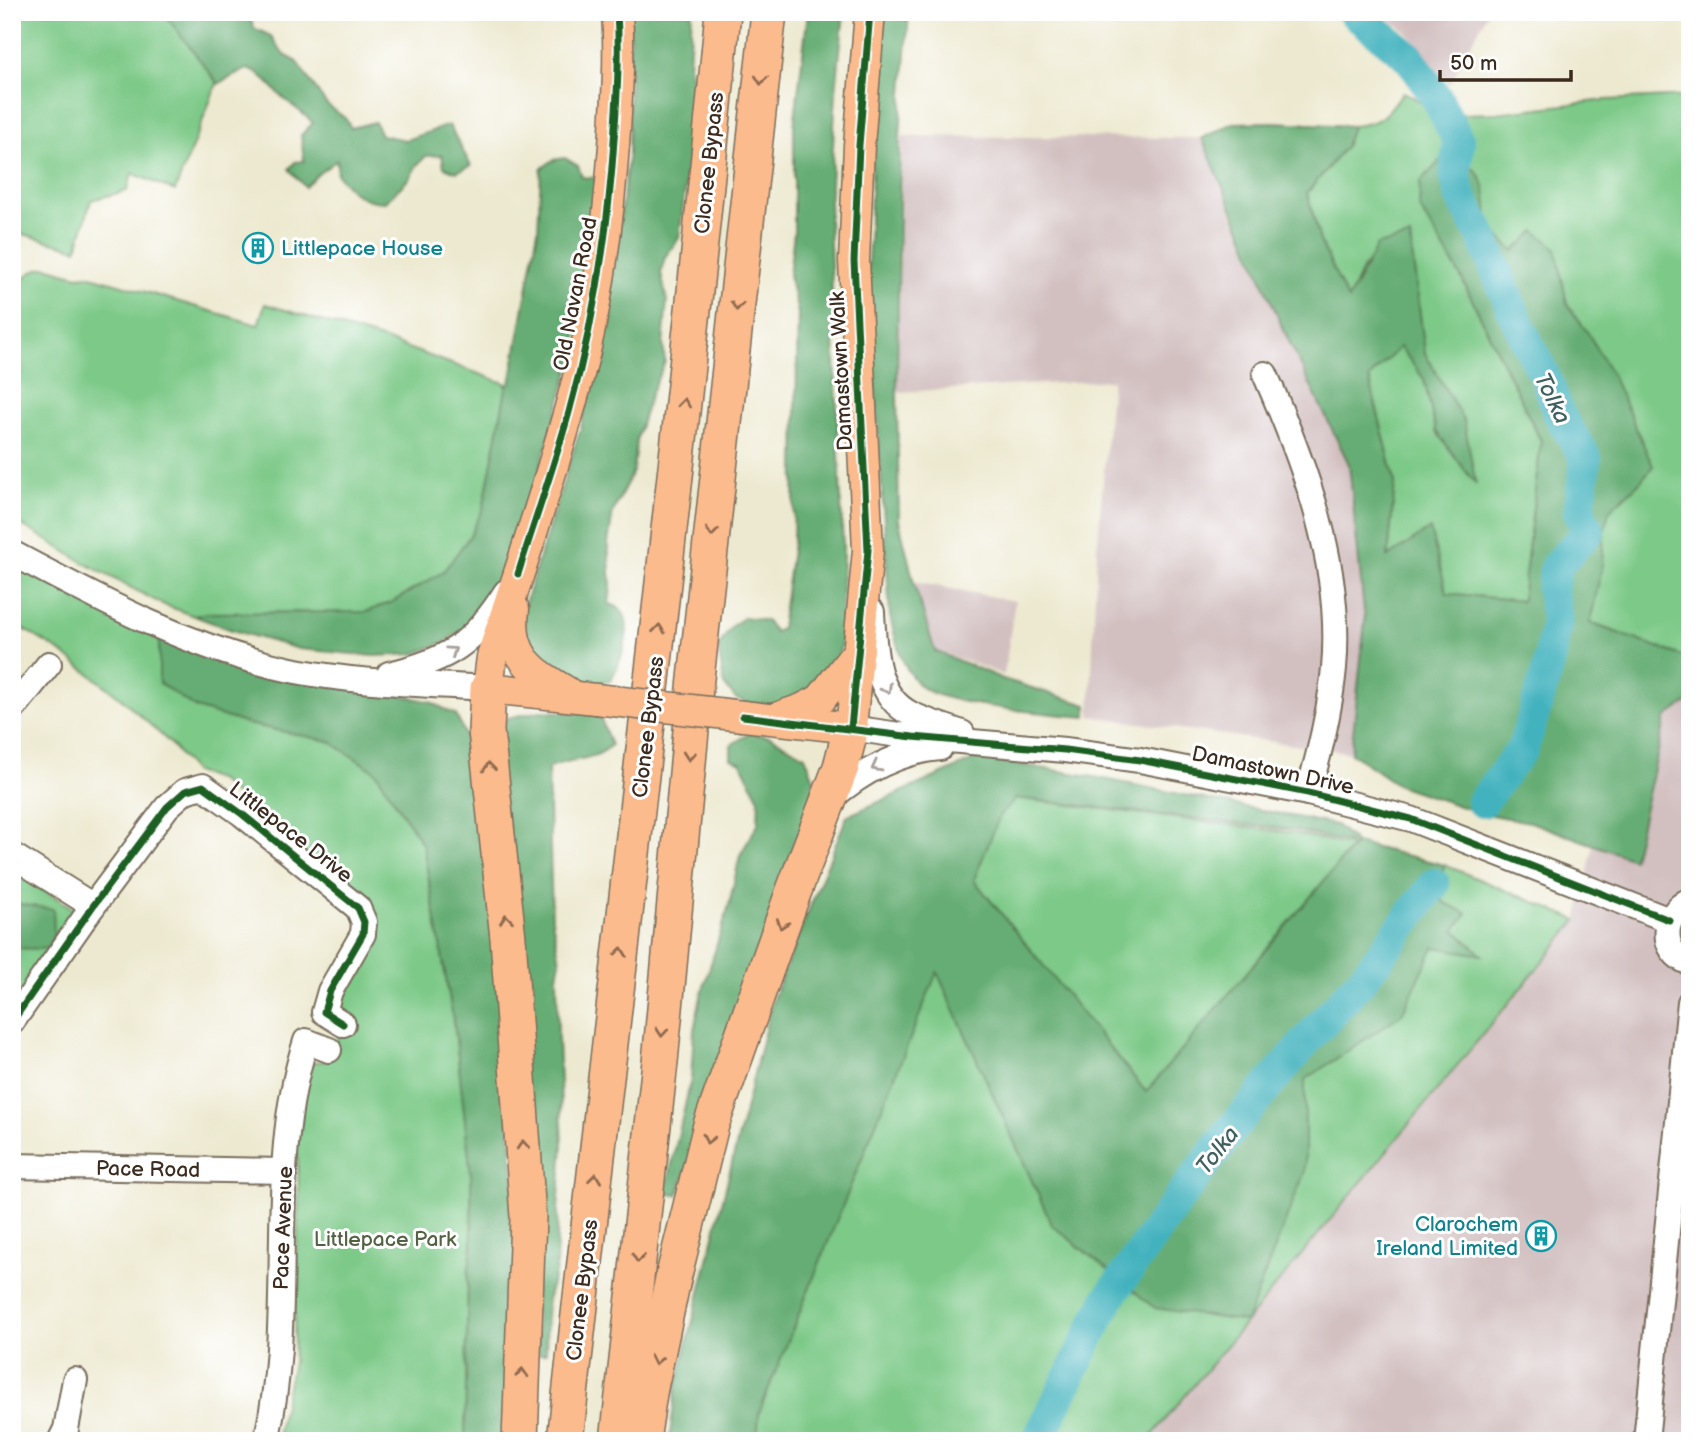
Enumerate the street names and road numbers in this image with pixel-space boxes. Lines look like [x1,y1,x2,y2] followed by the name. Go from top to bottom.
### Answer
[690,91,729,235] street label: Clonee Bypass
[548,215,603,373] street label: Old Navan Road
[825,290,858,451] street label: Damastown Walk
[627,655,670,799] street label: Clonee Bypass
[1190,741,1356,800] street label: Damastown Drive
[224,776,357,888] street label: Littlepace Drive
[96,1156,200,1183] street label: Pace Road
[269,1166,298,1290] street label: Pace Avenue
[561,1218,604,1362] street label: Clonee Bypass

